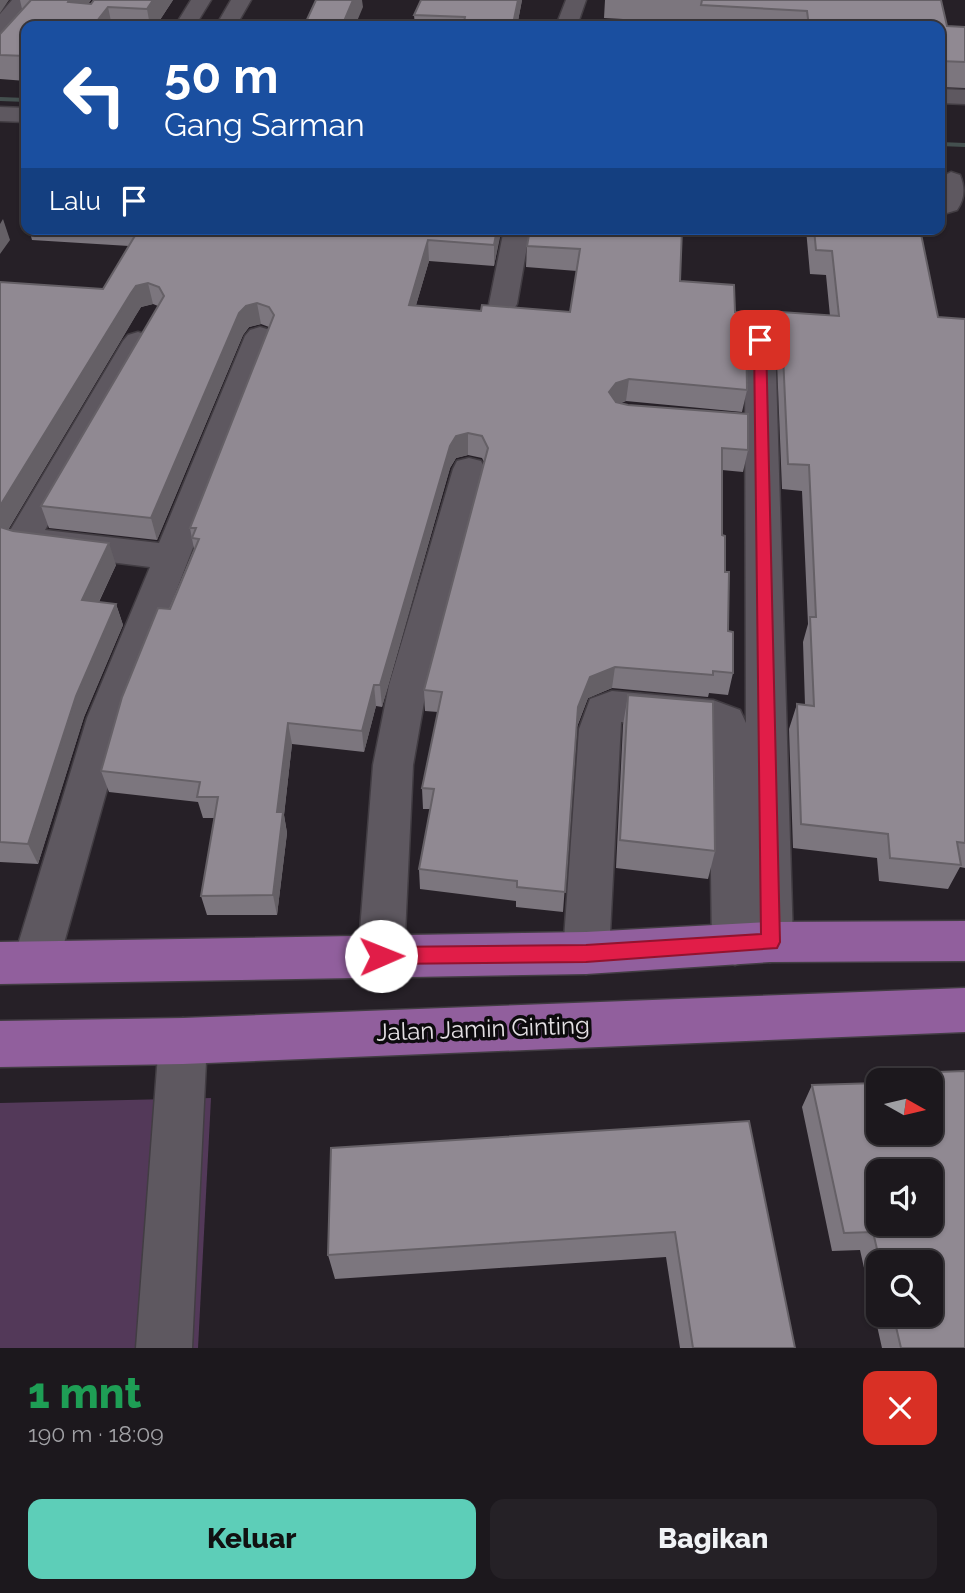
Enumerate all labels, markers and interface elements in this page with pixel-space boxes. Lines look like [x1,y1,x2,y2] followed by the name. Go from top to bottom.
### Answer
[164,47,279,104] text: 50 m
[49,49,140,140] icon: left
[164,106,365,143] text: Gang Sarman
[115,182,153,220] icon: arrive
[49,186,101,216] text: Lalu
[730,310,790,370] pin
[741,321,779,359] icon: arrive
[344,919,418,993] position arrow
[376,1010,590,1047] street label: Jalan Jamin Ginting
[866,1068,943,1144] north arrow
[866,1068,943,1327] map controls
[866,1159,943,1236] button: sound
[866,1250,943,1327] button: search
[28,1369,141,1418] text: 1 mnt
[863,1371,937,1445] button: close
[28,1420,164,1447] text: 190 m · 18:09
[28,1499,476,1579] button: Keluar
[490,1499,937,1579] button: Bagikan

